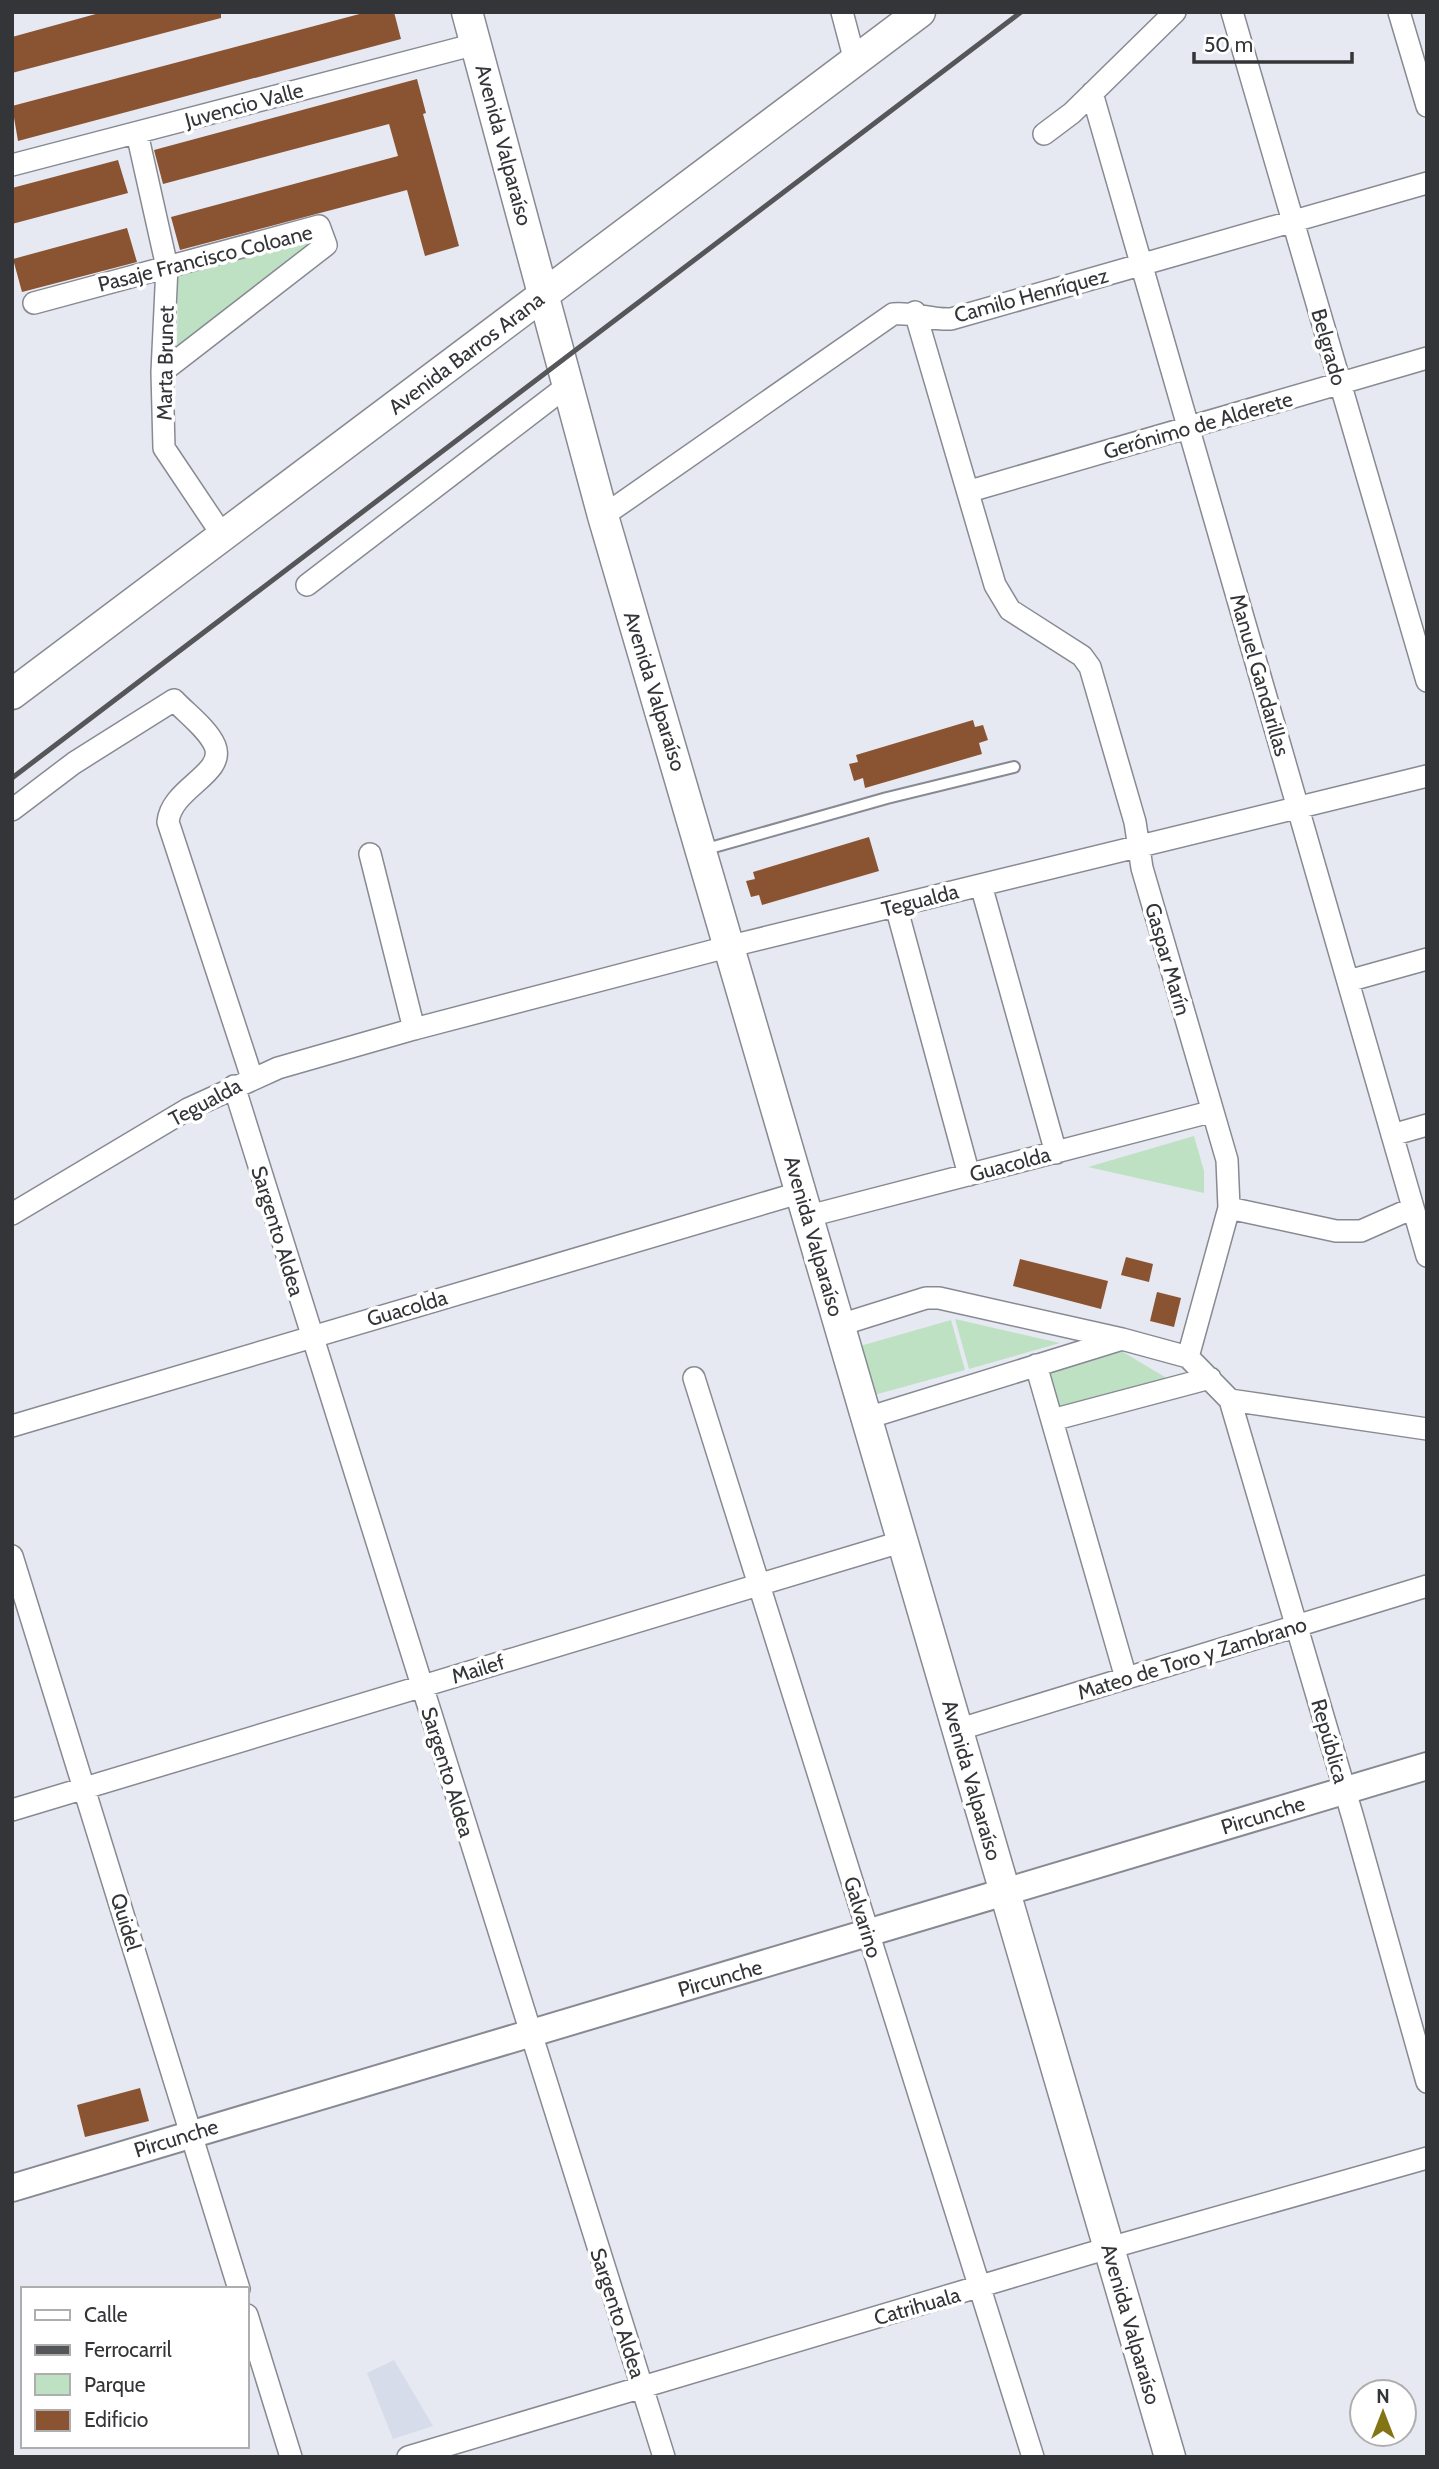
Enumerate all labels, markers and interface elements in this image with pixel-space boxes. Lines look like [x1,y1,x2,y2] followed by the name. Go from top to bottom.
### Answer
[1194,21,1352,65] scale bar
[1204,32,1253,57] text: 50 m
[470,62,538,228] street label: Avenida Valparaíso
[181,77,306,133] street label: Juvencio Valle
[95,219,315,298] street label: Pasaje Francisco Coloane
[951,262,1111,328] street label: Camilo Henríquez
[384,287,548,419] street label: Avenida Barros Arana
[151,305,179,421] street label: Marta Brunet
[1306,306,1352,388] street label: Belgrado
[1101,386,1296,464] street label: Gerónimo de Alderete
[1225,591,1295,759] street label: Manuel Gandarillas
[619,608,691,774] street label: Avenida Valparaíso
[879,878,961,922] street label: Tegualda
[1140,900,1196,1018] street label: Gaspar Marín
[165,1073,245,1131] street label: Tegualda
[967,1141,1053,1187] street label: Guacolda
[779,1153,849,1319] street label: Avenida Valparaíso
[246,1163,310,1299] street label: Sargento Aldea
[364,1285,450,1331] street label: Guacolda
[1074,1611,1310,1705] street label: Mateo de Toro y Zambrano
[449,1649,508,1689] street label: Mailef
[1306,1696,1354,1786] street label: República
[937,1697,1007,1863] street label: Avenida Valparaíso
[416,1704,480,1840] street label: Sargento Aldea
[1218,1790,1308,1840] street label: Pircunche
[839,1873,887,1961] street label: Galvarino
[105,1890,147,1954] street label: Quidel
[675,1954,765,2002] street label: Pircunche
[131,2113,221,2163] street label: Pircunche
[1096,2241,1166,2407] street label: Avenida Valparaíso
[585,2245,651,2381] street label: Sargento Aldea
[871,2282,963,2330] street label: Catrihuala
[21,2287,248,2448] legend
[84,2302,128,2327] text: Calle
[84,2337,172,2362] text: Ferrocarril
[84,2372,146,2397] text: Parque
[1348,2378,1418,2448] north arrow
[1376,2385,1390,2408] text: N
[84,2407,148,2432] text: Edificio

